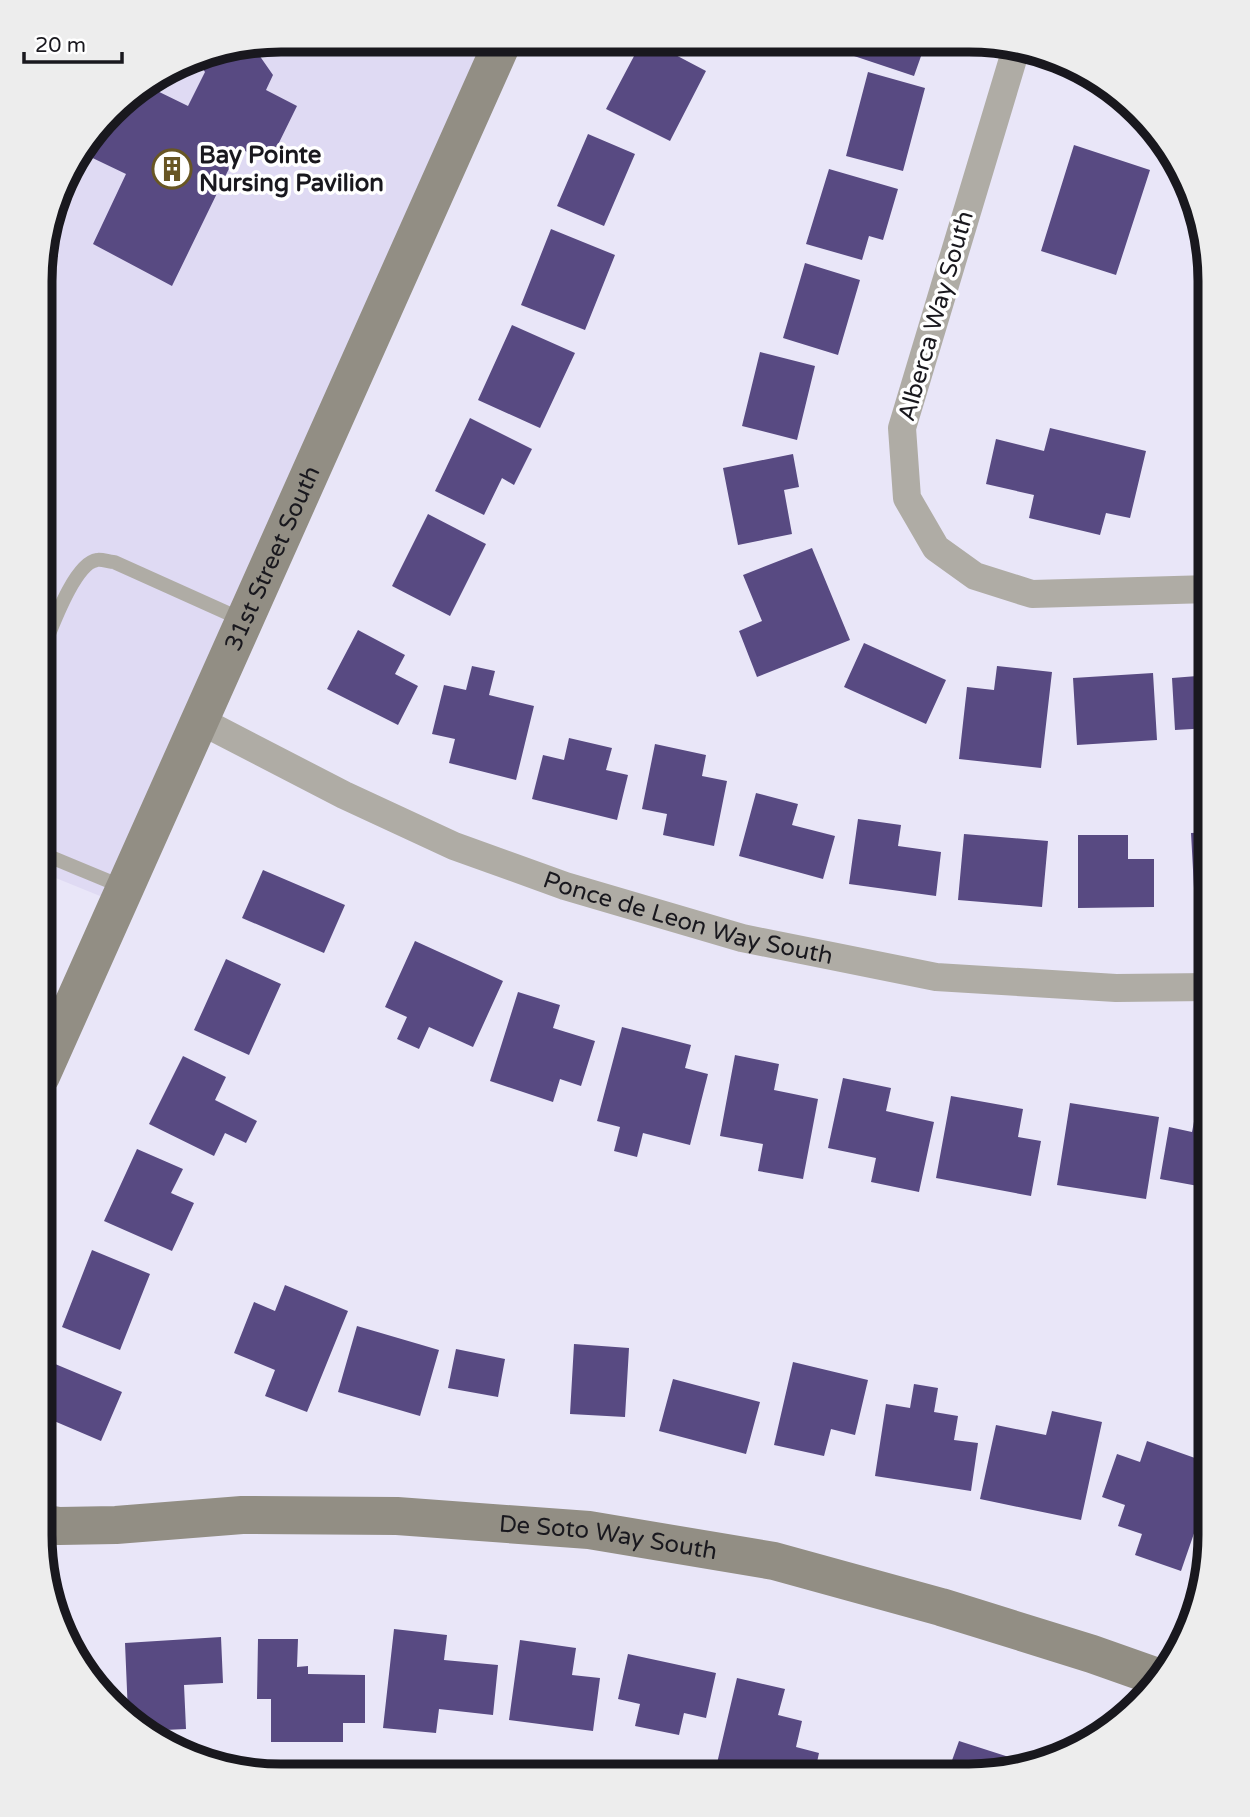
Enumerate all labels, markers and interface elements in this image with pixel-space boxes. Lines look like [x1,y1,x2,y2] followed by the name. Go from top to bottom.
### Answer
[24,21,122,65] scale bar
[35,33,86,58] text: 20 m
[199,141,384,198] place label: Bay Pointe Nursing Pavilion
[151,148,193,190] building icon: Bay Pointe Nursing Pavilion
[892,208,980,424] street label: Alberca Way South
[218,461,326,655] street label: 31st Street South
[539,865,836,970] street label: Ponce de Leon Way South
[498,1509,720,1566] street label: De Soto Way South

